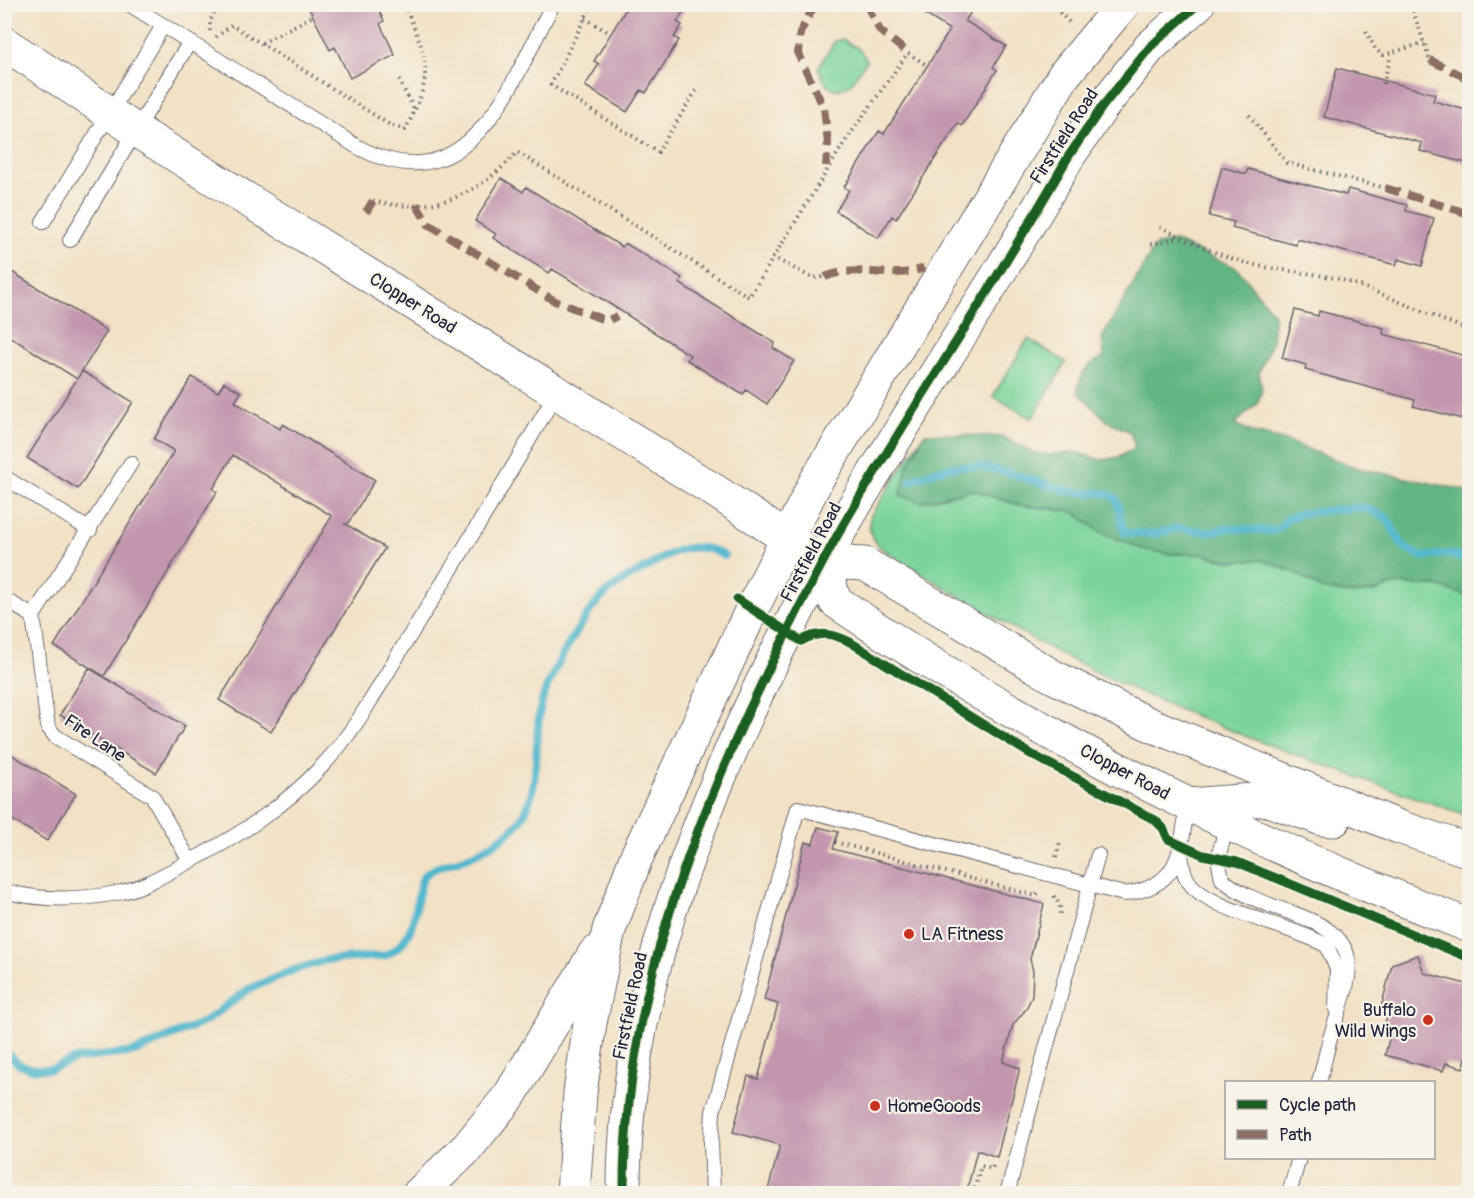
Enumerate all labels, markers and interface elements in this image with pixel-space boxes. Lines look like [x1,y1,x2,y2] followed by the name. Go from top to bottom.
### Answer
[1025,84,1104,188] street label: Firstfield Road
[365,268,461,339] street label: Clopper Road
[776,499,847,606] street label: Firstfield Road
[59,709,130,768] street label: Fire Lane
[1076,739,1174,806] street label: Clopper Road
[921,923,1003,946] place label: LA Fitness
[902,927,916,941] marker: LA Fitness
[608,950,653,1062] street label: Firstfield Road
[1335,999,1416,1043] place label: Buffalo Wild Wings
[1421,1013,1435,1027] marker: Buffalo Wild Wings
[1225,1081,1435,1159] legend
[1279,1094,1356,1117] text: Cycle path
[887,1095,981,1118] place label: HomeGoods
[868,1099,882,1113] marker: HomeGoods
[1279,1124,1312,1147] text: Path

